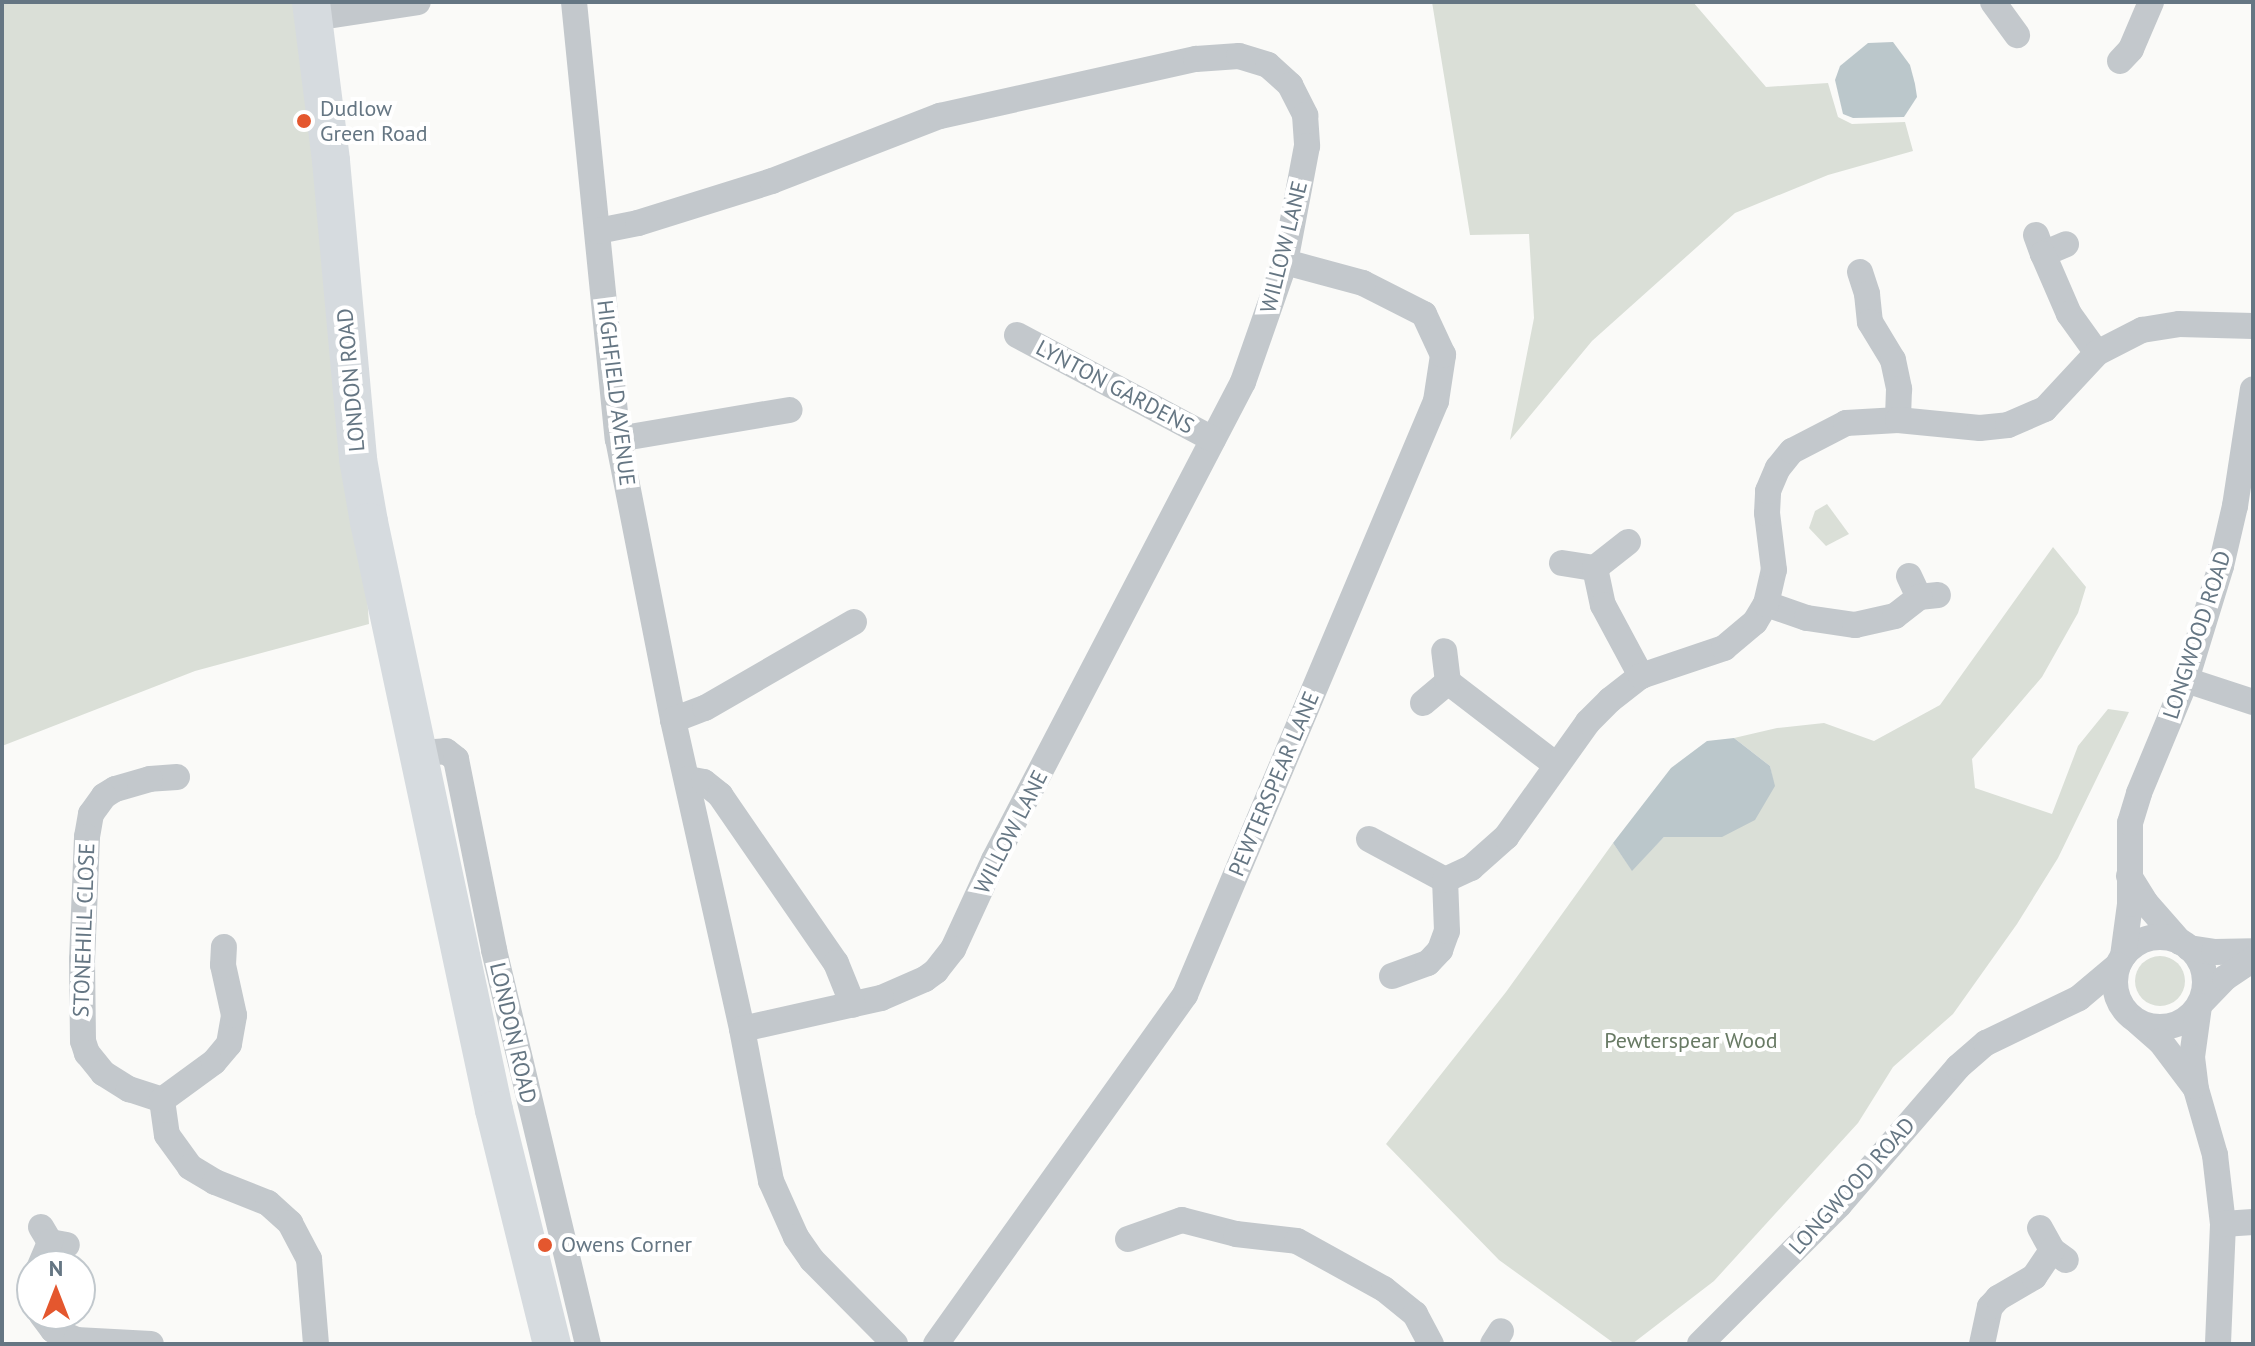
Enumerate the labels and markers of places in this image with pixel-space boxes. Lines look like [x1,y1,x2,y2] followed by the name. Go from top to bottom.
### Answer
[320,95,428,146] place label: Dudlow Green Road
[295,112,313,130] marker: Dudlow Green Road
[561,1232,692,1258] place label: Owens Corner
[536,1236,554,1254] marker: Owens Corner

